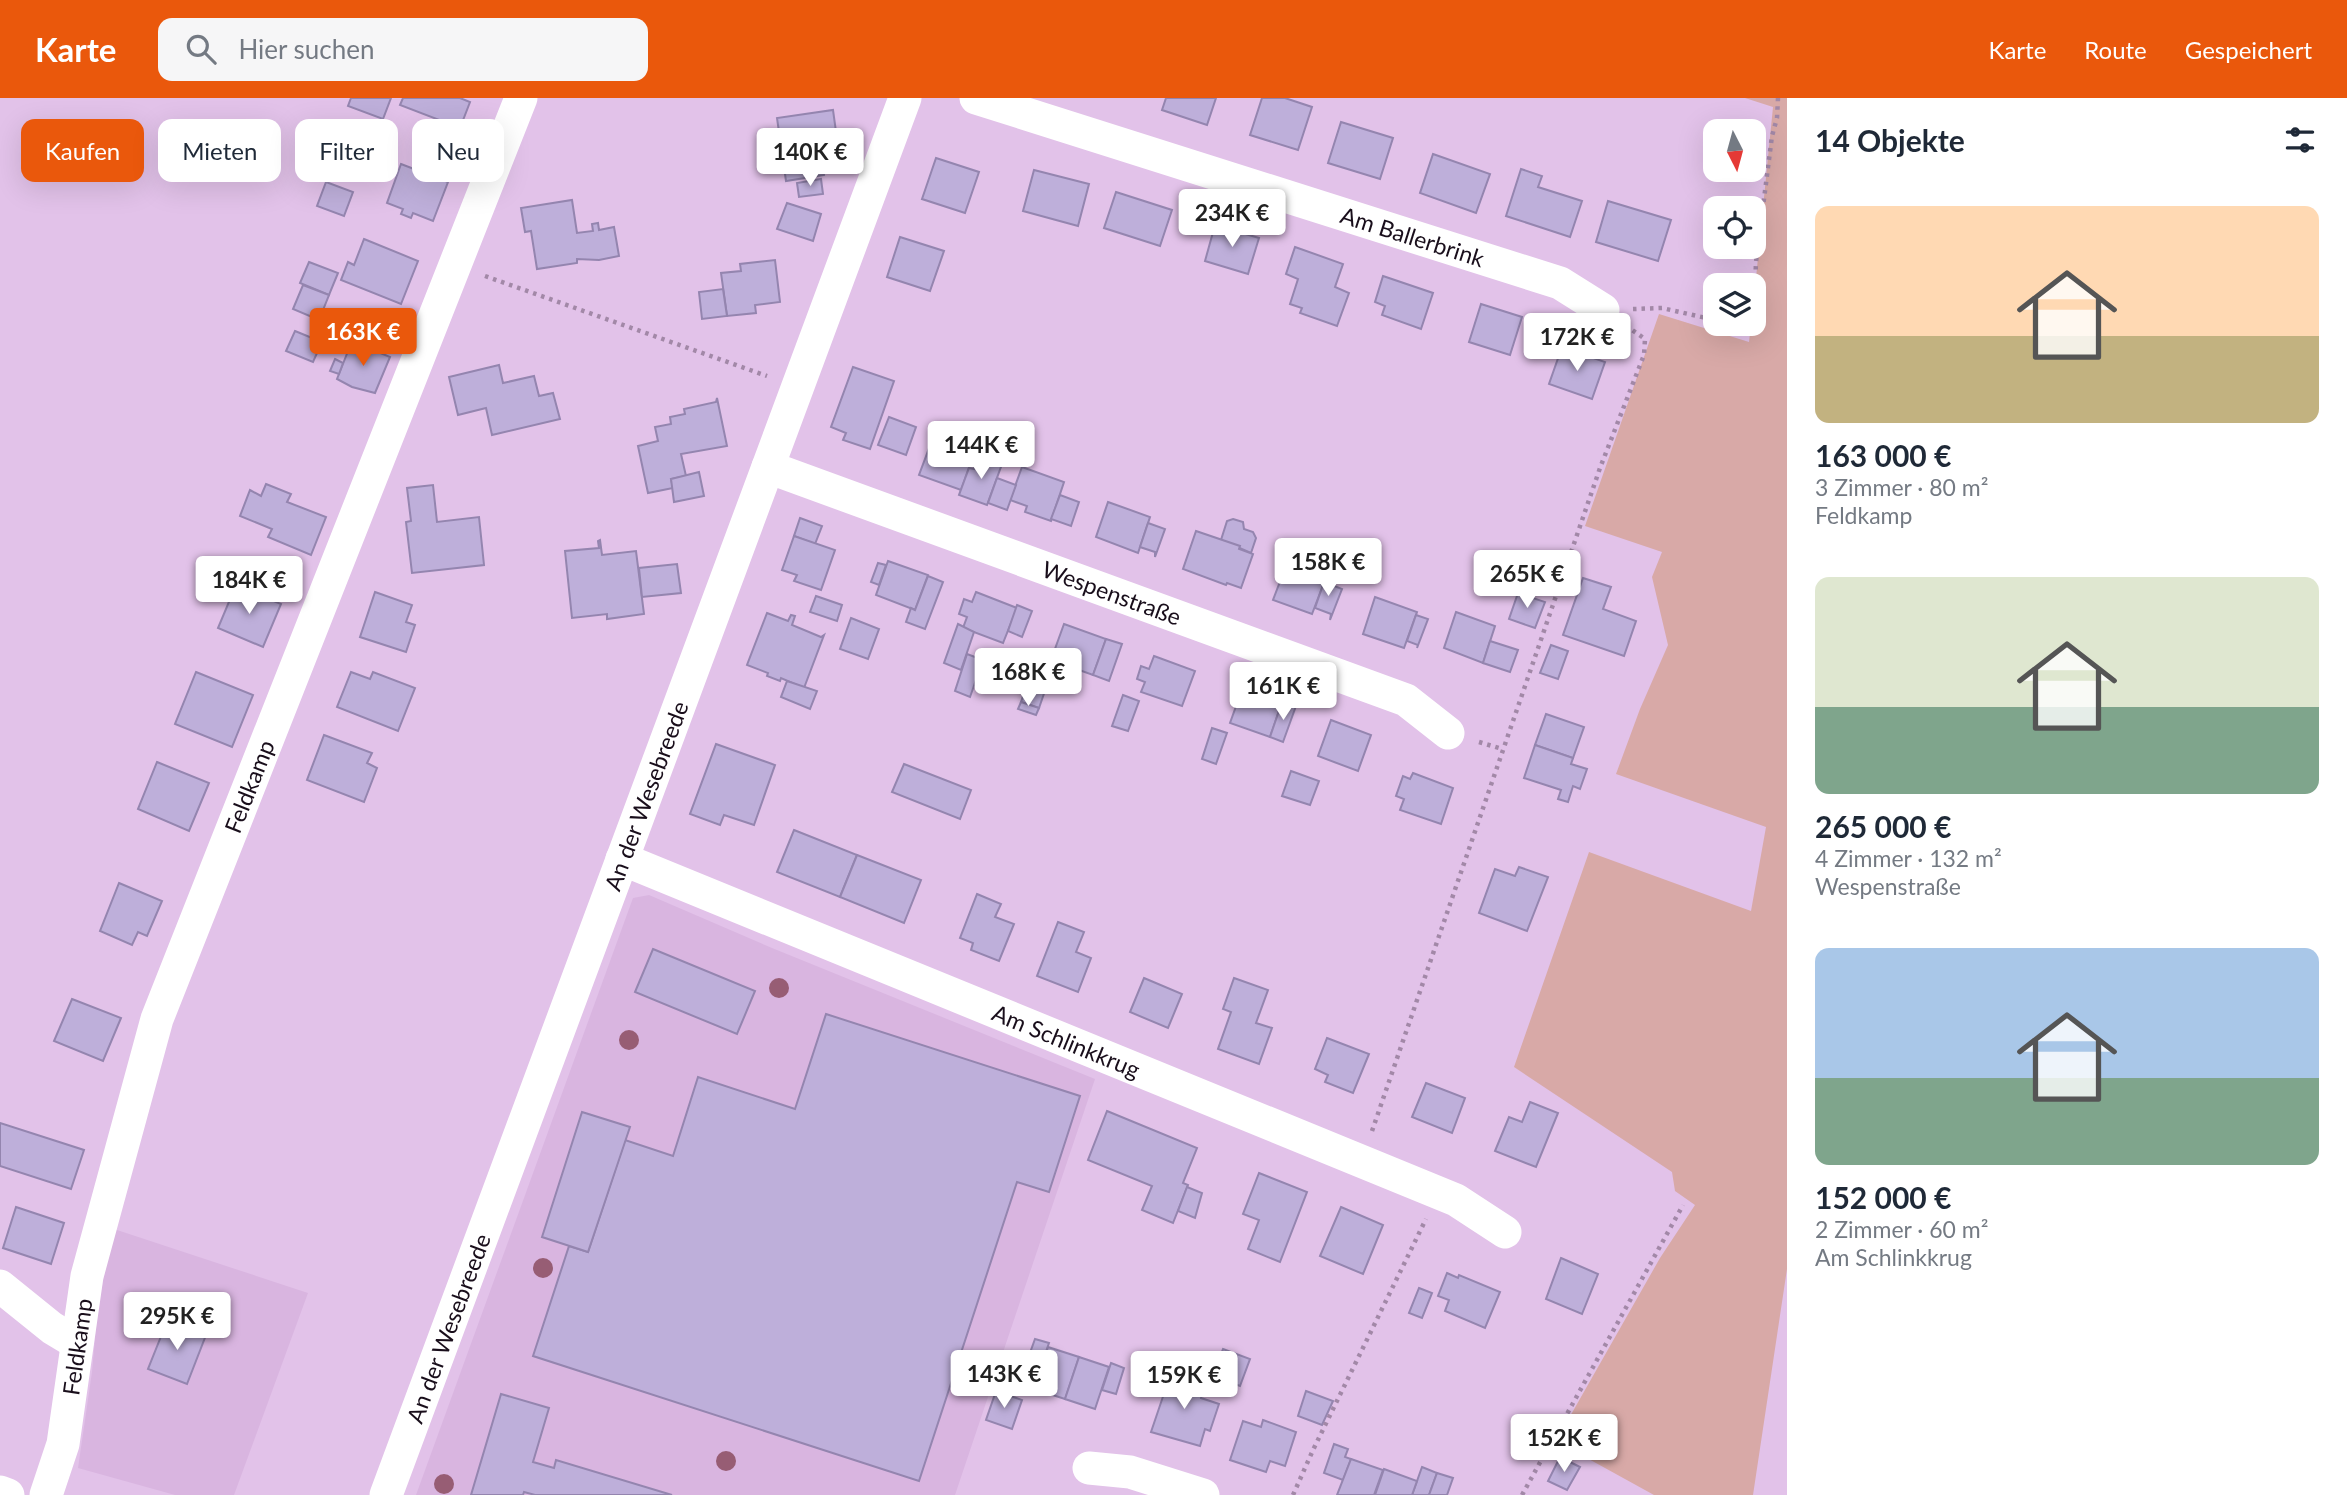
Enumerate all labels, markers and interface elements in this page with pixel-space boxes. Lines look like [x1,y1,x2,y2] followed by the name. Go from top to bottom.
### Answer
[158,18,648,81] search box
[35,29,116,69] text: Karte
[182,30,220,68] icon: search
[238,33,375,65] text: Hier suchen
[1989,35,2046,64] text: Karte
[2084,35,2147,64] text: Route
[2185,35,2312,64] text: Gespeichert
[21,119,144,182] chip: Kaufen
[158,119,281,182] chip: Mieten
[295,119,398,182] chip: Filter
[412,119,504,182] chip: Neu
[1703,119,1766,182] north arrow
[1703,119,1766,336] map controls
[2281,121,2319,159] icon: filters
[1815,122,1965,158] text: 14 Objekte
[753,129,867,188] pin: 140K €
[773,137,847,165] text: 140K €
[1175,190,1289,249] pin: 234K €
[1703,196,1766,259] button: locate
[1195,198,1269,226] text: 234K €
[1337,200,1488,272] street label: Am Ballerbrink
[2004,252,2130,378] icon: home
[1703,273,1766,336] button: layers
[306,308,420,368] pin: 163K €
[1520,314,1634,373] pin: 172K €
[326,317,400,345] text: 163K €
[1540,322,1614,350] text: 172K €
[924,422,1038,481] pin: 144K €
[944,430,1018,458] text: 144K €
[1815,437,1951,473] text: 163 000 €
[1815,473,1988,501] text: 3 Zimmer · 80 m²
[1815,501,1912,529] text: Feldkamp
[1271,538,1385,598] pin: 158K €
[1291,547,1365,575] text: 158K €
[1470,550,1584,610] pin: 265K €
[1038,554,1185,631] street label: Wespenstraße
[192,556,306,616] pin: 184K €
[1490,559,1564,587] text: 265K €
[212,565,286,593] text: 184K €
[2004,623,2130,749] icon: home
[971,648,1085,708] pin: 168K €
[991,657,1065,685] text: 168K €
[1226,662,1340,722] pin: 161K €
[1246,671,1320,699] text: 161K €
[598,697,694,894] street label: An der Wesebreede
[218,736,280,837] street label: Feldkamp
[1815,808,1951,844] text: 265 000 €
[1815,844,2002,872] text: 4 Zimmer · 132 m²
[1815,872,1961,900] text: Wespenstraße
[2004,994,2130,1120] icon: home
[988,998,1144,1083] street label: Am Schlinkkrug
[1815,1179,1951,1215] text: 152 000 €
[1815,1215,1988,1243] text: 2 Zimmer · 60 m²
[400,1230,496,1427] street label: An der Wesebreede
[1815,1243,1972,1271] text: Am Schlinkkrug
[120,1292,234,1352] pin: 295K €
[56,1297,98,1397] street label: Feldkamp
[140,1301,214,1329] text: 295K €
[947,1350,1061,1410] pin: 143K €
[1127,1352,1241,1411] pin: 159K €
[967,1359,1041,1387] text: 143K €
[1147,1360,1221,1388] text: 159K €
[1507,1414,1621,1474] pin: 152K €
[1527,1423,1601,1451] text: 152K €

